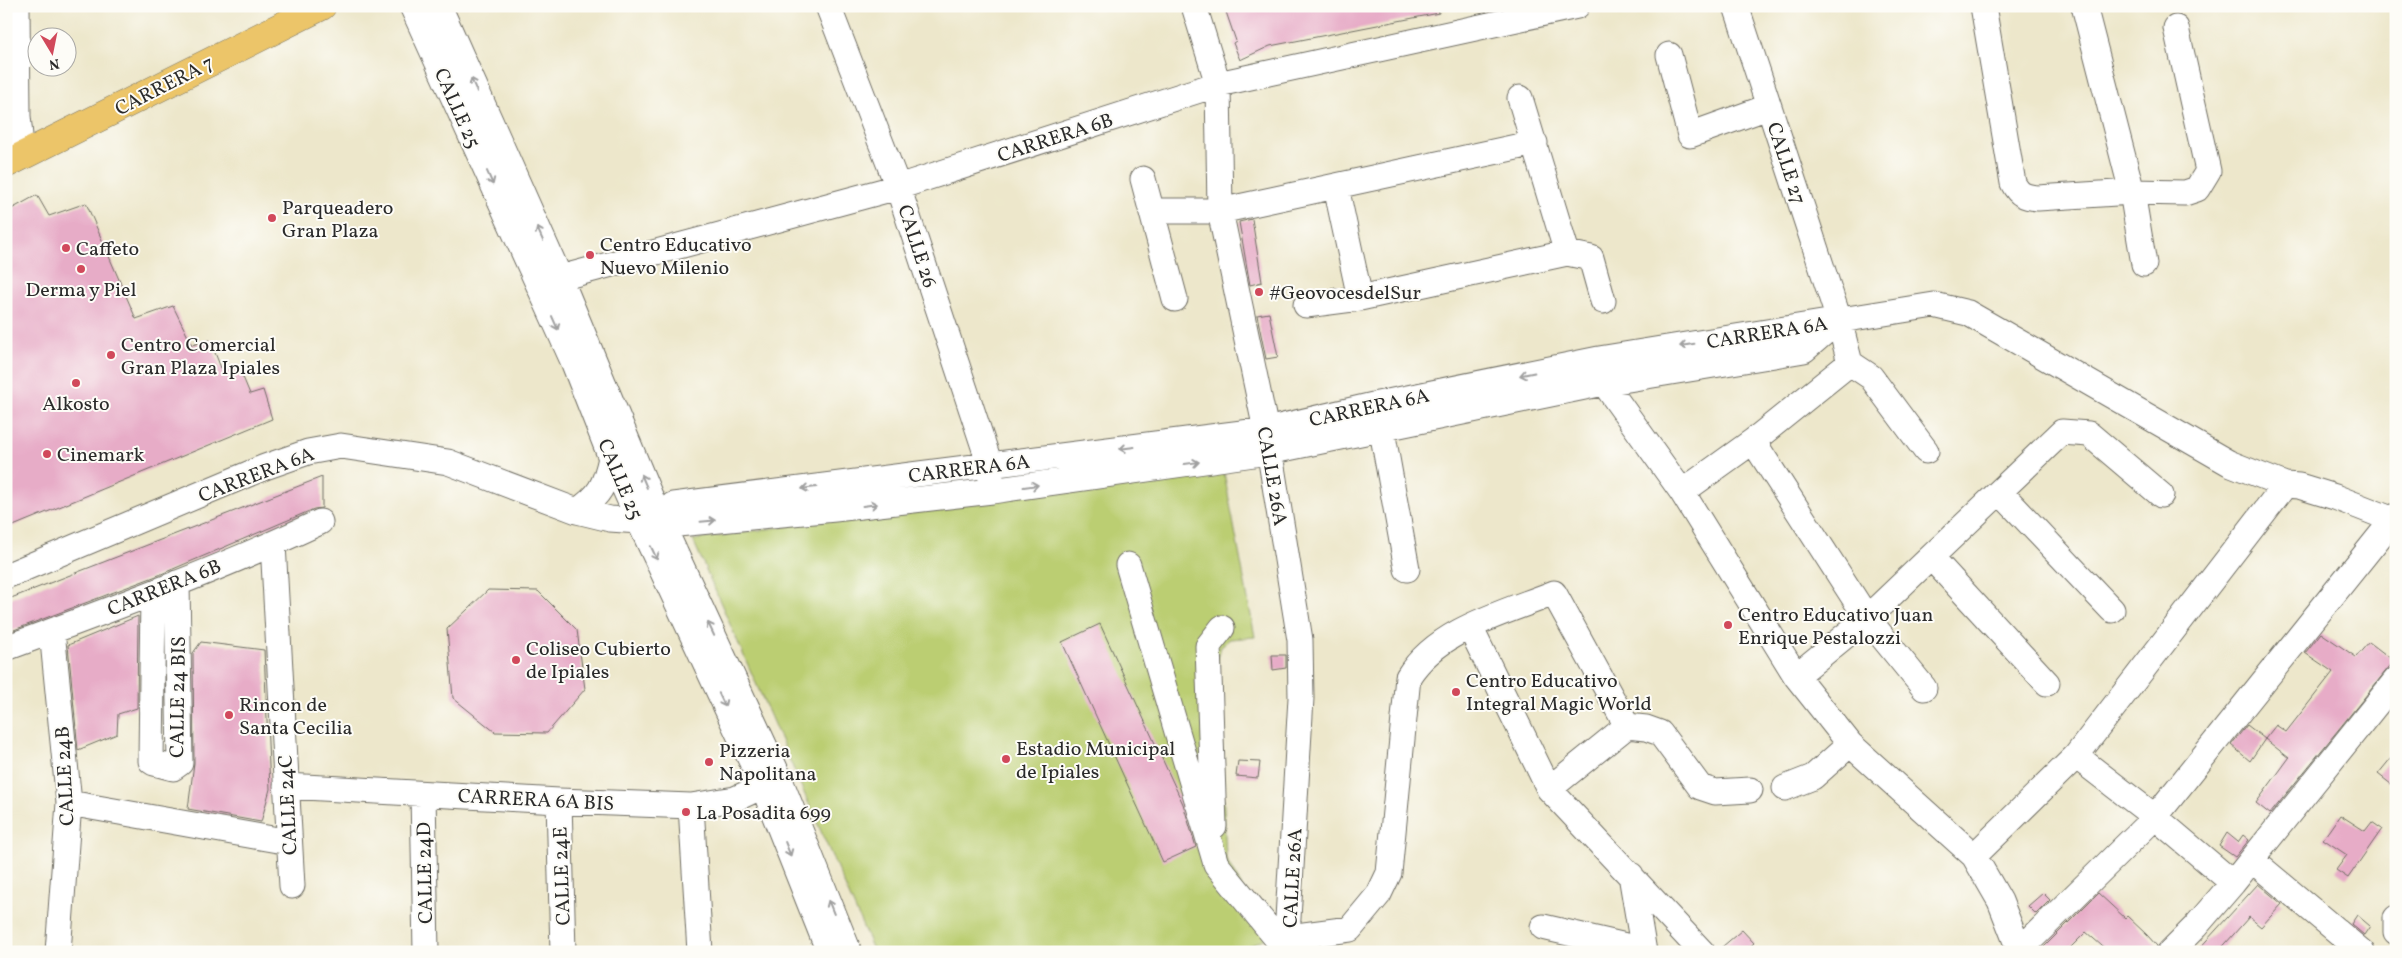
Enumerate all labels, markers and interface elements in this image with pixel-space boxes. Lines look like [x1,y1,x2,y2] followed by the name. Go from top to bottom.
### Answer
[28,28,78,78] north arrow
[111,50,219,124] street label: CARRERA 7
[47,53,61,74] text: N
[426,64,486,154] street label: CALLE 25
[469,78,479,93] one-way arrow
[994,107,1117,171] street label: CARRERA 6B
[1759,119,1812,208] street label: CALLE 27
[485,170,495,185] one-way arrow
[282,195,393,246] place label: Parqueadero Gran Plaza
[889,201,943,292] street label: CALLE 26
[266,212,278,224] marker: Parqueadero Gran Plaza
[534,227,544,242] one-way arrow
[600,232,752,283] place label: Centro Educativo Nuevo Milenio
[76,236,139,264] place label: Caffeto
[60,242,72,254] marker: Caffeto
[584,249,596,261] marker: Centro Educativo Nuevo Milenio
[75,263,87,275] marker: Derma y Piel
[26,277,136,305] place label: Derma y Piel
[1269,280,1421,308] place label: #GeovocesdelSur
[1253,286,1265,298] marker: #GeovocesdelSur
[1705,311,1830,357] street label: CARRERA 6A
[551,315,561,330] one-way arrow
[121,332,280,383] place label: Centro Comercial Gran Plaza Ipiales
[1679,340,1695,350] one-way arrow
[105,349,117,361] marker: Centro Comercial Gran Plaza Ipiales
[1520,369,1536,379] one-way arrow
[70,377,82,389] marker: Alkosto
[1307,383,1432,435] street label: CARRERA 6A
[42,391,110,419] place label: Alkosto
[1249,425,1294,528] street label: CALLE 26A
[590,435,649,525] street label: CALLE 25
[195,441,319,511] street label: CARRERA 6A
[57,442,145,470] place label: Cinemark
[1119,443,1135,453] one-way arrow
[41,448,53,460] marker: Cinemark
[907,449,1032,491] street label: CARRERA 6A
[1184,458,1200,468] one-way arrow
[639,474,648,489] one-way arrow
[1023,480,1039,490] one-way arrow
[802,483,818,493] one-way arrow
[862,500,878,510] one-way arrow
[700,516,716,526] one-way arrow
[649,545,659,560] one-way arrow
[104,553,226,624] street label: CARRERA 6B
[1738,602,1934,653] place label: Centro Educativo Juan Enrique Pestalozzi
[1722,619,1734,631] marker: Centro Educativo Juan Enrique Pestalozzi
[705,622,715,637] one-way arrow
[164,636,194,758] street label: CALLE 24 BIS
[526,636,671,687] place label: Coliseo Cubierto de Ipiales
[510,654,522,666] marker: Coliseo Cubierto de Ipiales
[1466,668,1652,719] place label: Centro Educativo Integral Magic World
[1450,686,1462,698] marker: Centro Educativo Integral Magic World
[239,692,352,743] place label: Rincon de Santa Cecilia
[718,692,728,707] one-way arrow
[223,709,235,721] marker: Rincon de Santa Cecilia
[49,725,83,826] street label: CALLE 24B
[1016,736,1175,787] place label: Estadio Municipal de Ipiales
[719,738,817,789] place label: Pizzeria Napolitana
[1000,753,1012,765] marker: Estadio Municipal de Ipiales
[272,754,306,856] street label: CALLE 24C
[703,756,715,768] marker: Pizzeria Napolitana
[457,783,615,819] street label: CARRERA 6A BIS
[696,800,831,828] place label: La Posadita 699
[680,806,692,818] marker: La Posadita 699
[411,822,441,924] street label: CALLE 24D
[547,826,579,926] street label: CALLE 24E
[1277,827,1311,929] street label: CALLE 26A
[784,841,793,856] one-way arrow
[826,899,835,915] one-way arrow

